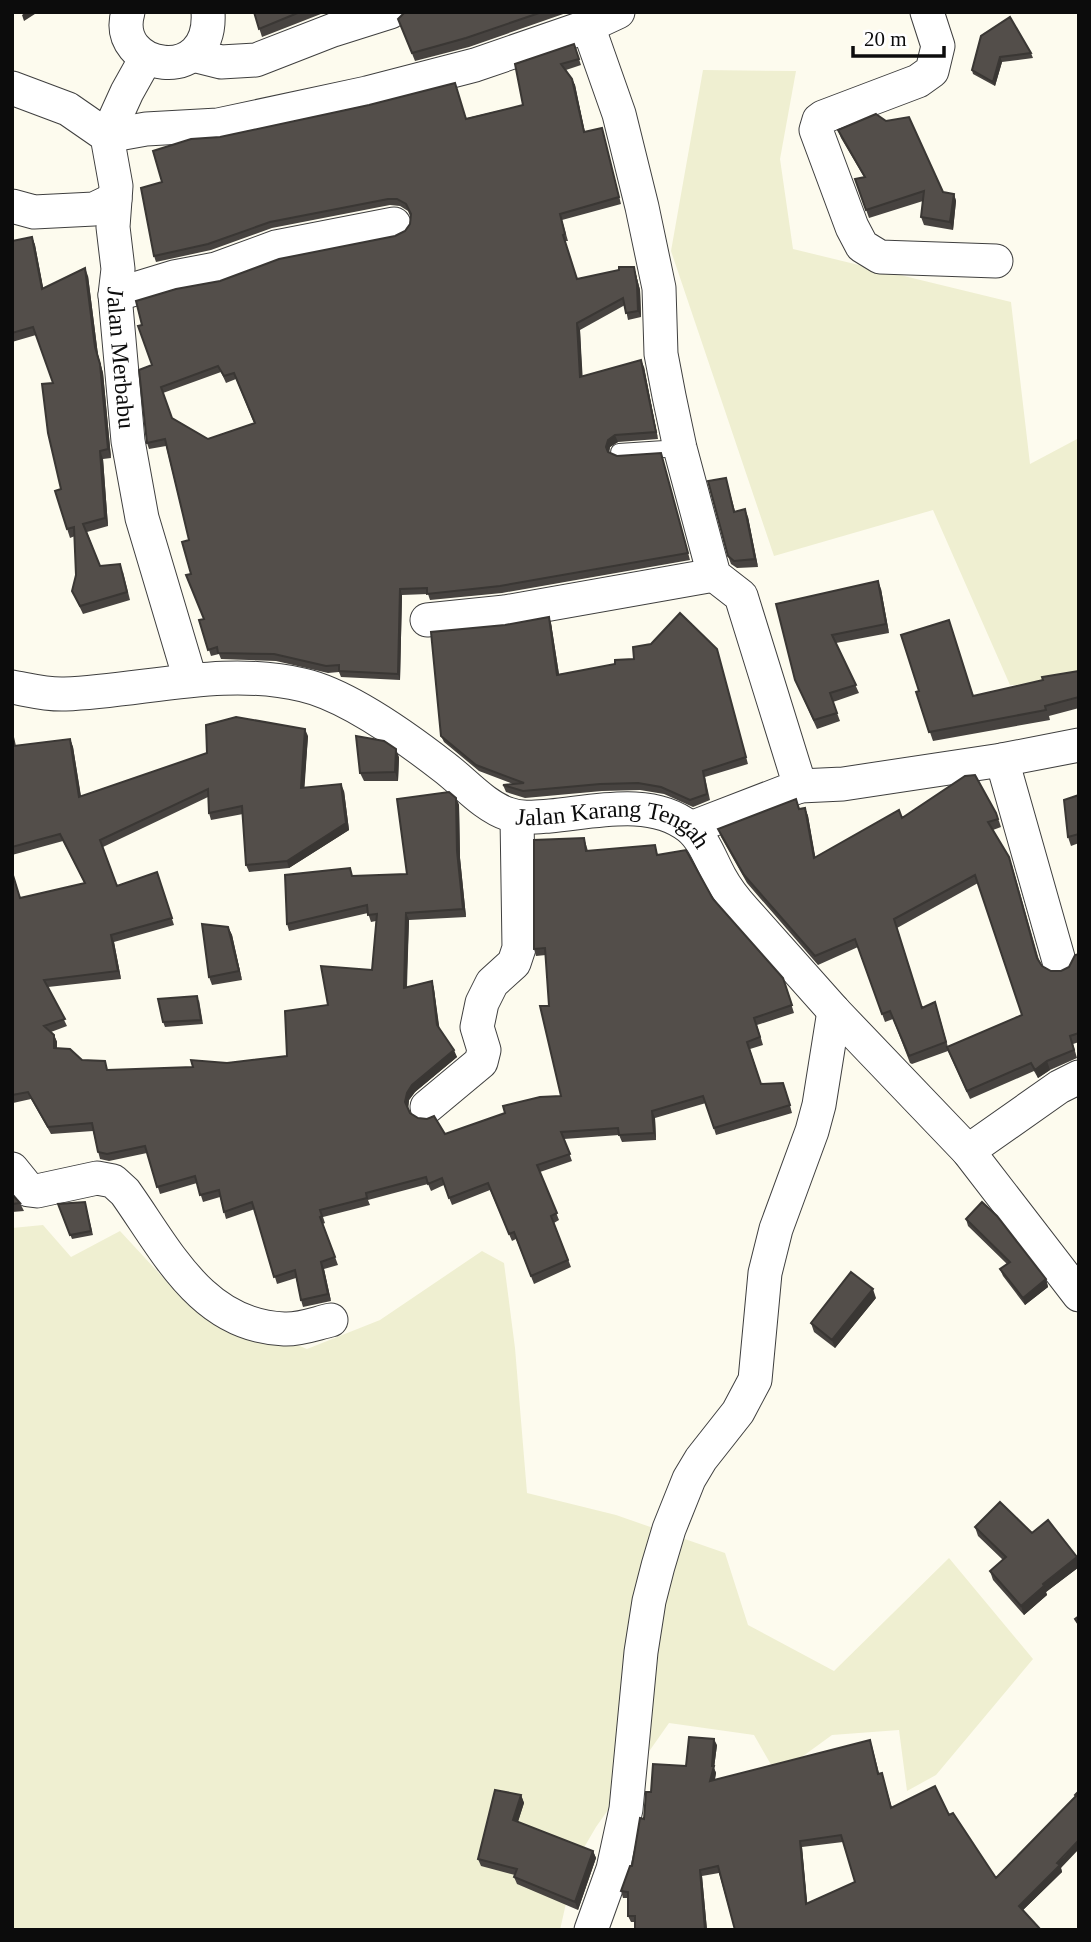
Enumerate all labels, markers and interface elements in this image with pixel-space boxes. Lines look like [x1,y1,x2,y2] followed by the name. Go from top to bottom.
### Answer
[853,14,944,58] scale bar
[864,27,907,51] text: 20 m
[102,286,140,430] street label: Jalan Merbabu
[514,796,715,853] street label: Jalan Karang Tengah

